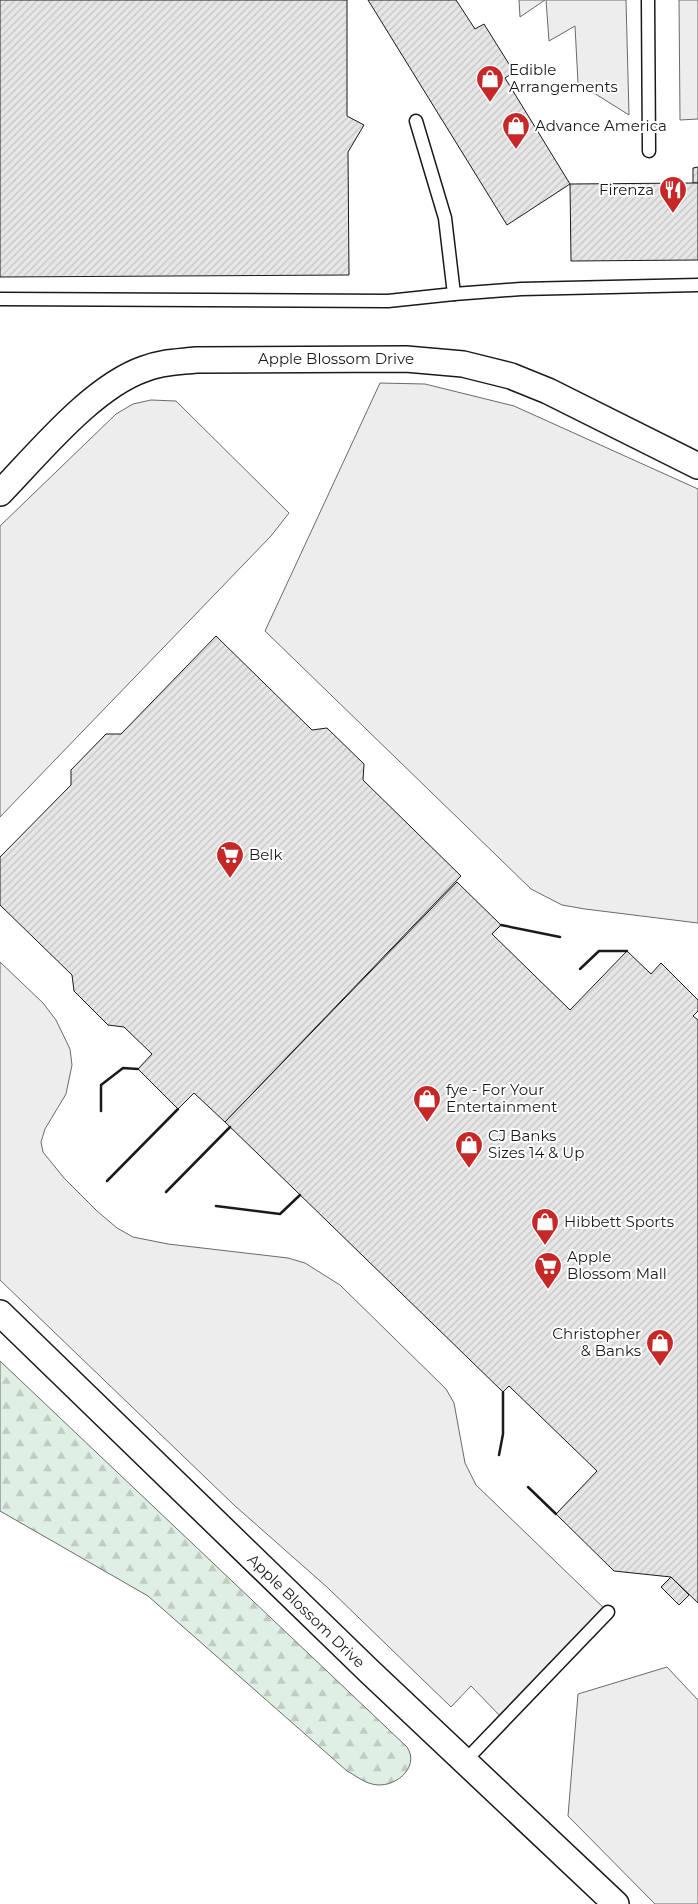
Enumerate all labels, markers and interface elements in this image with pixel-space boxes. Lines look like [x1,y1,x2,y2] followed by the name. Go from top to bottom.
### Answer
[509,60,618,96] place label: Edible Arrangements
[475,64,505,103] shop icon: Edible Arrangements
[501,111,531,150] shop icon: Advance America
[535,116,667,135] place label: Advance America
[658,175,688,214] restaurant icon: Firenza
[599,180,654,199] place label: Firenza
[258,349,414,368] street label: Apple Blossom Drive
[215,840,245,879] supermarket icon: Belk
[249,845,282,864] place label: Belk
[446,1080,557,1116] place label: fye - For Your Entertainment
[412,1084,442,1123] shop icon: fye - For Your Entertainment
[488,1126,584,1162] place label: CJ Banks Sizes 14 & Up
[454,1130,484,1169] shop icon: CJ Banks Sizes 14 & Up
[530,1207,560,1246] shop icon: Hibbett Sports
[564,1212,674,1231] place label: Hibbett Sports
[567,1247,667,1283] place label: Apple Blossom Mall
[533,1251,563,1290] supermarket icon: Apple Blossom Mall
[552,1324,641,1360] place label: Christopher & Banks
[645,1328,675,1367] shop icon: Christopher & Banks
[244,1550,369,1672] street label: Apple Blossom Drive

